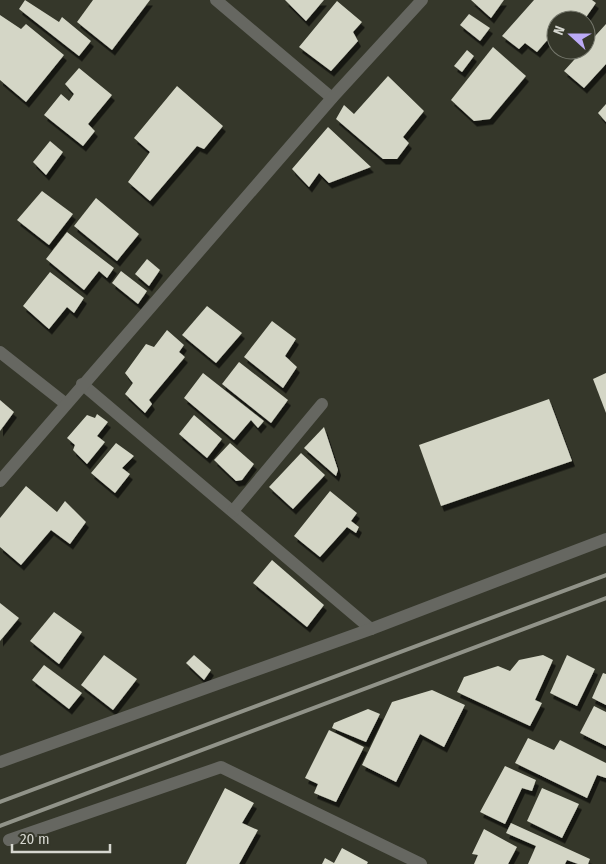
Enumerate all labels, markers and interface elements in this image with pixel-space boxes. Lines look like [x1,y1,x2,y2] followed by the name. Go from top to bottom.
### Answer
[546,10,596,60] north arrow
[550,24,569,37] text: N
[12,822,110,854] scale bar
[20,830,50,848] text: 20 m

